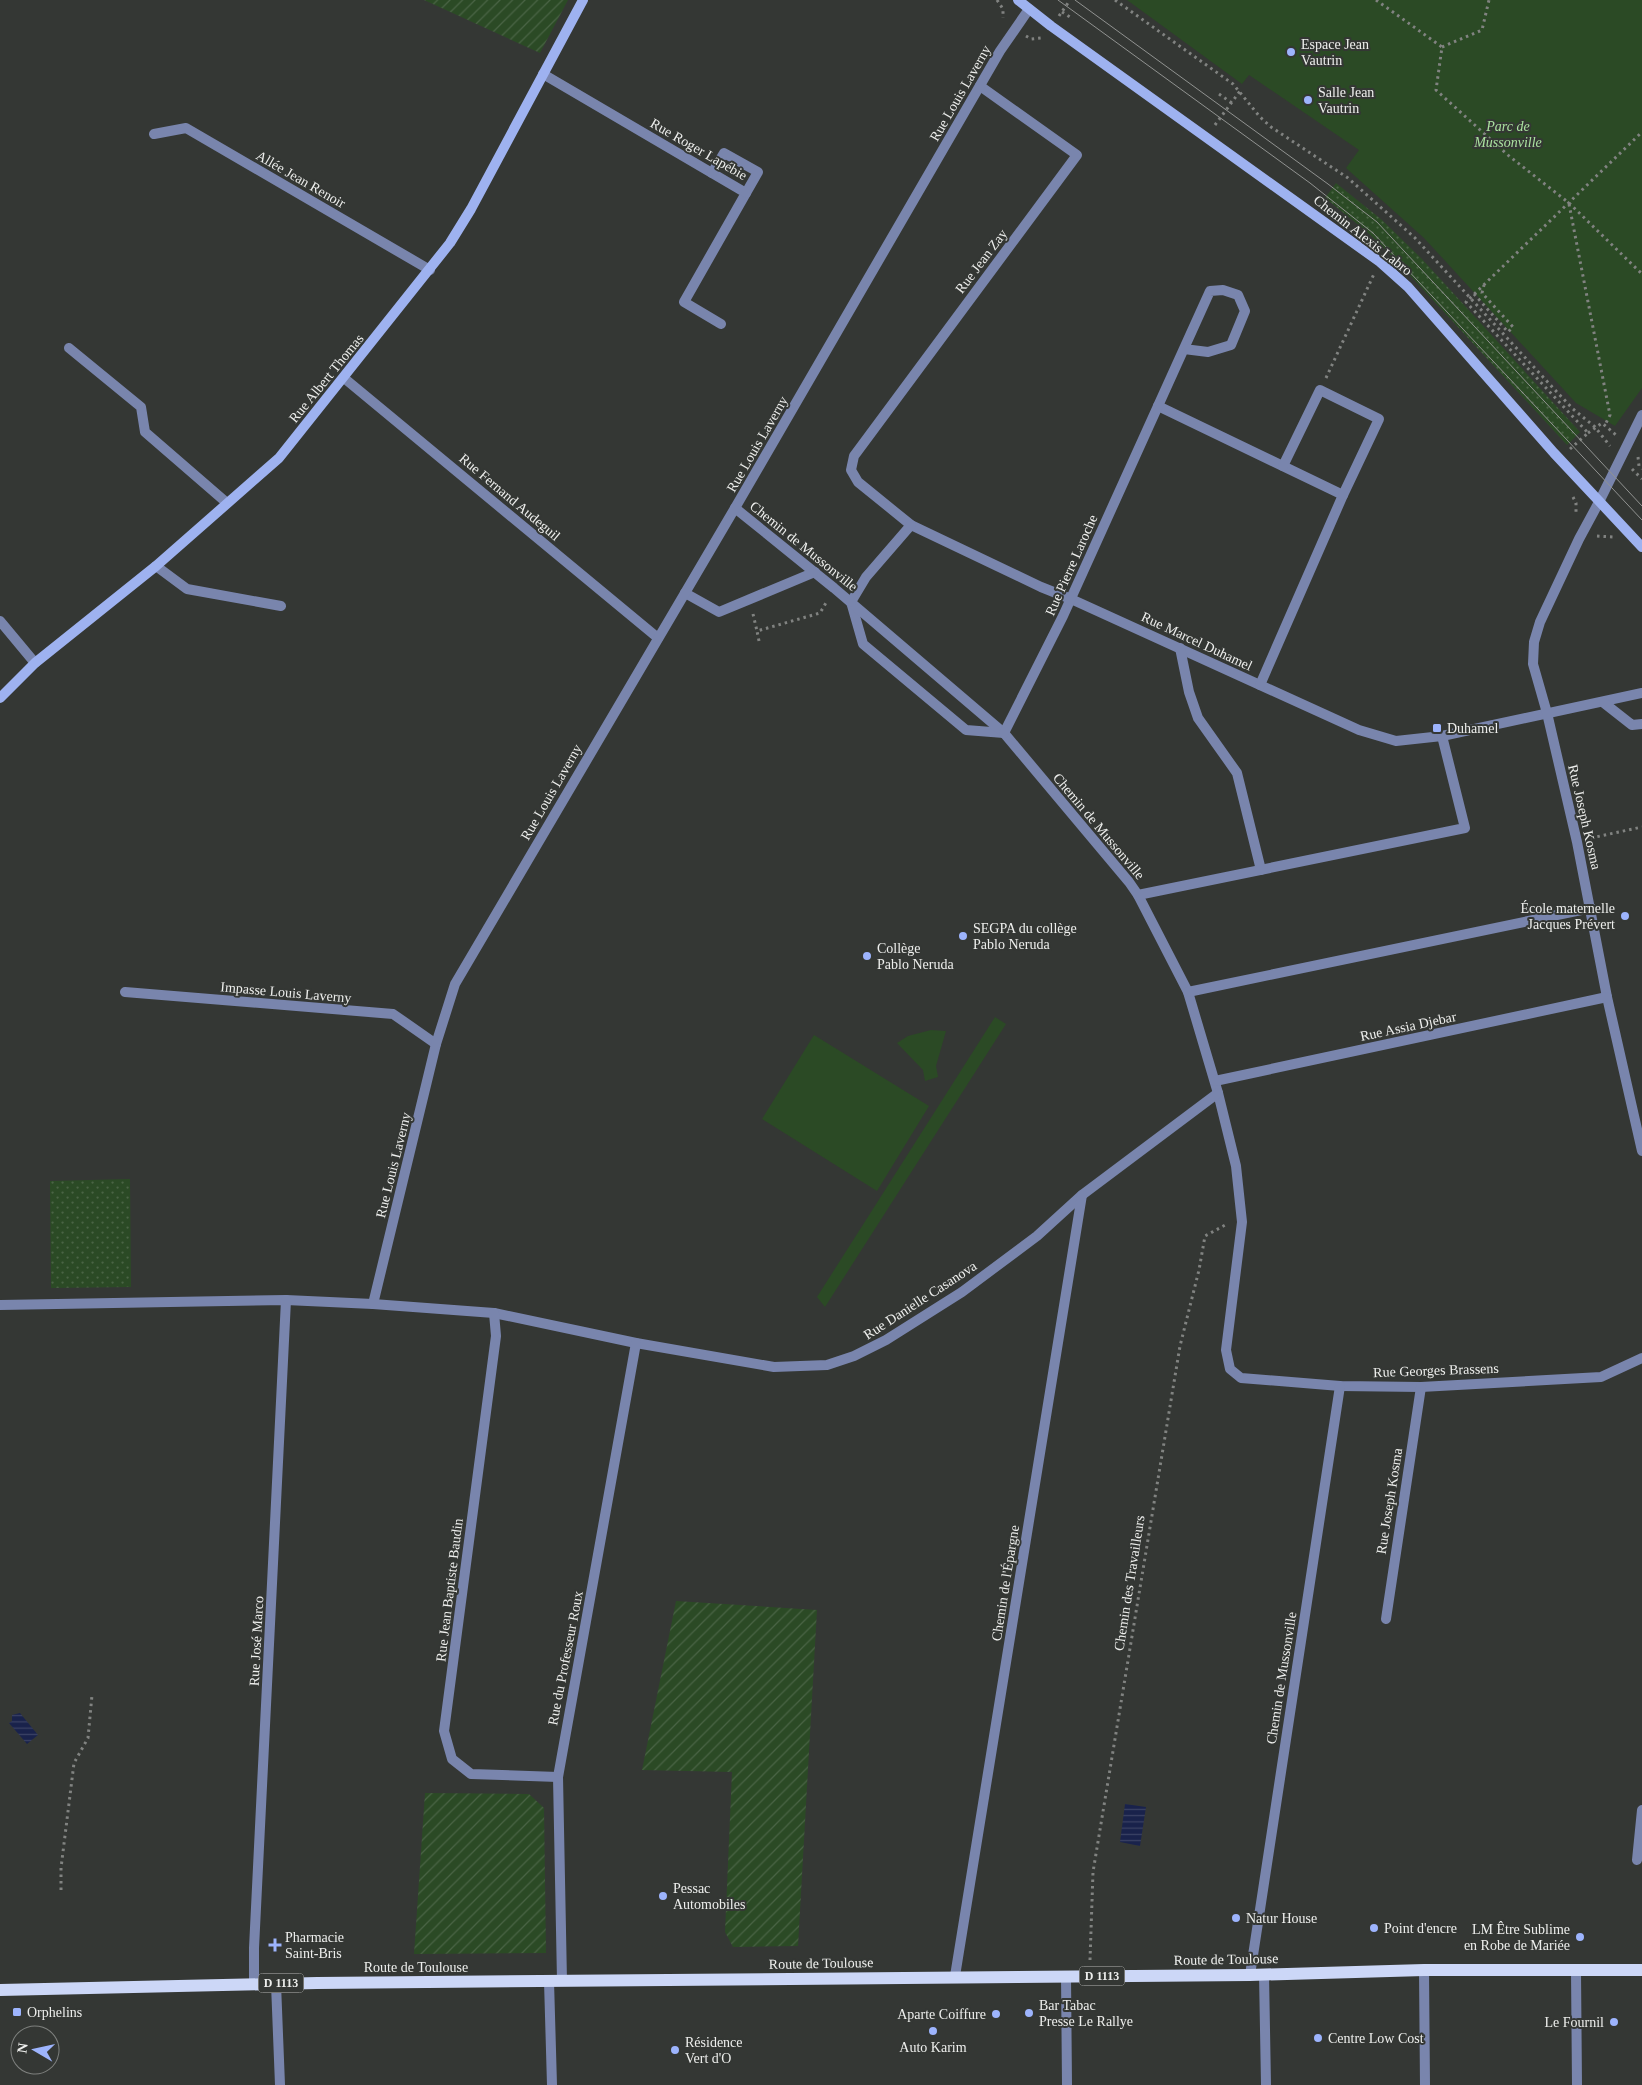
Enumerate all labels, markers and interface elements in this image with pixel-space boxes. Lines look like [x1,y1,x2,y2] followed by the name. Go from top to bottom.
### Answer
[1301,37,1369,68] place label: Espace Jean Vautrin
[927,43,994,144] street label: Rue Louis Laverny
[1285,46,1297,58] marker: Espace Jean Vautrin
[1318,85,1374,116] place label: Salle Jean Vautrin
[1302,94,1314,106] marker: Salle Jean Vautrin
[648,116,750,183] street label: Rue Roger Lapébie
[1473,119,1542,150] park label: Parc de Mussonville
[254,148,348,211] street label: Allée Jean Renoir
[1311,192,1415,278] street label: Chemin Alexis Labro
[952,226,1010,296] street label: Rue Jean Zay
[286,331,367,426] street label: Rue Albert Thomas
[724,394,791,495] street label: Rue Louis Laverny
[456,451,563,544] street label: Rue Fernand Audeguil
[747,498,860,594] street label: Chemin de Mussonville
[1042,512,1100,618] street label: Rue Pierre Laroche
[1139,609,1255,674] street label: Rue Marcel Duhamel
[1447,721,1498,736] place label: Duhamel
[1431,722,1443,734] marker: Duhamel
[518,742,585,843] street label: Rue Louis Laverny
[1565,763,1604,872] street label: Rue Joseph Kosma
[1050,770,1147,882] street label: Chemin de Mussonville
[1521,900,1615,932] place label: École maternelle Jacques Prévert
[1619,910,1631,922] marker: École maternelle Jacques Prévert
[973,921,1077,952] place label: SEGPA du collège Pablo Neruda
[957,930,969,942] marker: SEGPA du collège Pablo Neruda
[877,941,954,972] place label: Collège Pablo Neruda
[861,950,873,962] marker: Collège Pablo Neruda
[220,979,352,1006] street label: Impasse Louis Laverny
[1359,1009,1458,1044] street label: Rue Assia Djebar
[373,1111,414,1219] street label: Rue Louis Laverny
[861,1258,980,1342] street label: Rue Danielle Casanova
[1373,1361,1499,1380] street label: Rue Georges Brassens
[1374,1446,1405,1555] street label: Rue Joseph Kosma
[1111,1514,1148,1652] street label: Chemin des Travailleurs
[433,1518,466,1663] street label: Rue Jean Baptiste Baudin
[988,1524,1022,1642] street label: Chemin de l'Épargne
[545,1590,586,1727] street label: Rue du Professeur Roux
[247,1596,266,1686] street label: Rue José Marco
[1264,1611,1299,1745] street label: Chemin de Mussonville
[673,1881,745,1912] place label: Pessac Automobiles
[657,1890,669,1902] marker: Pessac Automobiles
[1246,1911,1317,1926] place label: Natur House
[1230,1912,1242,1924] marker: Natur House
[1384,1921,1457,1936] place label: Point d'encre
[1464,1921,1570,1953] place label: LM Être Sublime en Robe de Mariée
[1368,1922,1380,1934] marker: Point d'encre
[285,1930,344,1961] place label: Pharmacie Saint-Bris
[1574,1931,1586,1943] marker: LM Être Sublime en Robe de Mariée
[269,1939,281,1951] marker: Pharmacie Saint-Bris
[1174,1951,1278,1968] street label: Route de Toulouse
[769,1955,873,1972] street label: Route de Toulouse
[364,1960,468,1975] street label: Route de Toulouse
[1080,1966,1124,1985] road number: D 1113
[258,1974,304,1992] road number: D 1113
[1039,1998,1133,2029] place label: Bar Tabac Presse Le Rallye
[27,2005,82,2020] place label: Orphelins
[11,2006,23,2018] marker: Orphelins
[897,2007,986,2022] place label: Aparte Coiffure
[1023,2007,1035,2019] marker: Bar Tabac Presse Le Rallye
[990,2008,1002,2020] marker: Aparte Coiffure
[1545,2015,1604,2030] place label: Le Fournil
[1608,2016,1620,2028] marker: Le Fournil
[10,2025,60,2075] north arrow
[927,2025,939,2037] marker: Auto Karim
[1328,2031,1424,2046] place label: Centre Low Cost
[1312,2032,1324,2044] marker: Centre Low Cost
[685,2035,743,2066] place label: Résidence Vert d'O
[899,2040,967,2055] place label: Auto Karim
[14,2042,31,2054] text: N
[669,2044,681,2056] marker: Résidence Vert d'O

